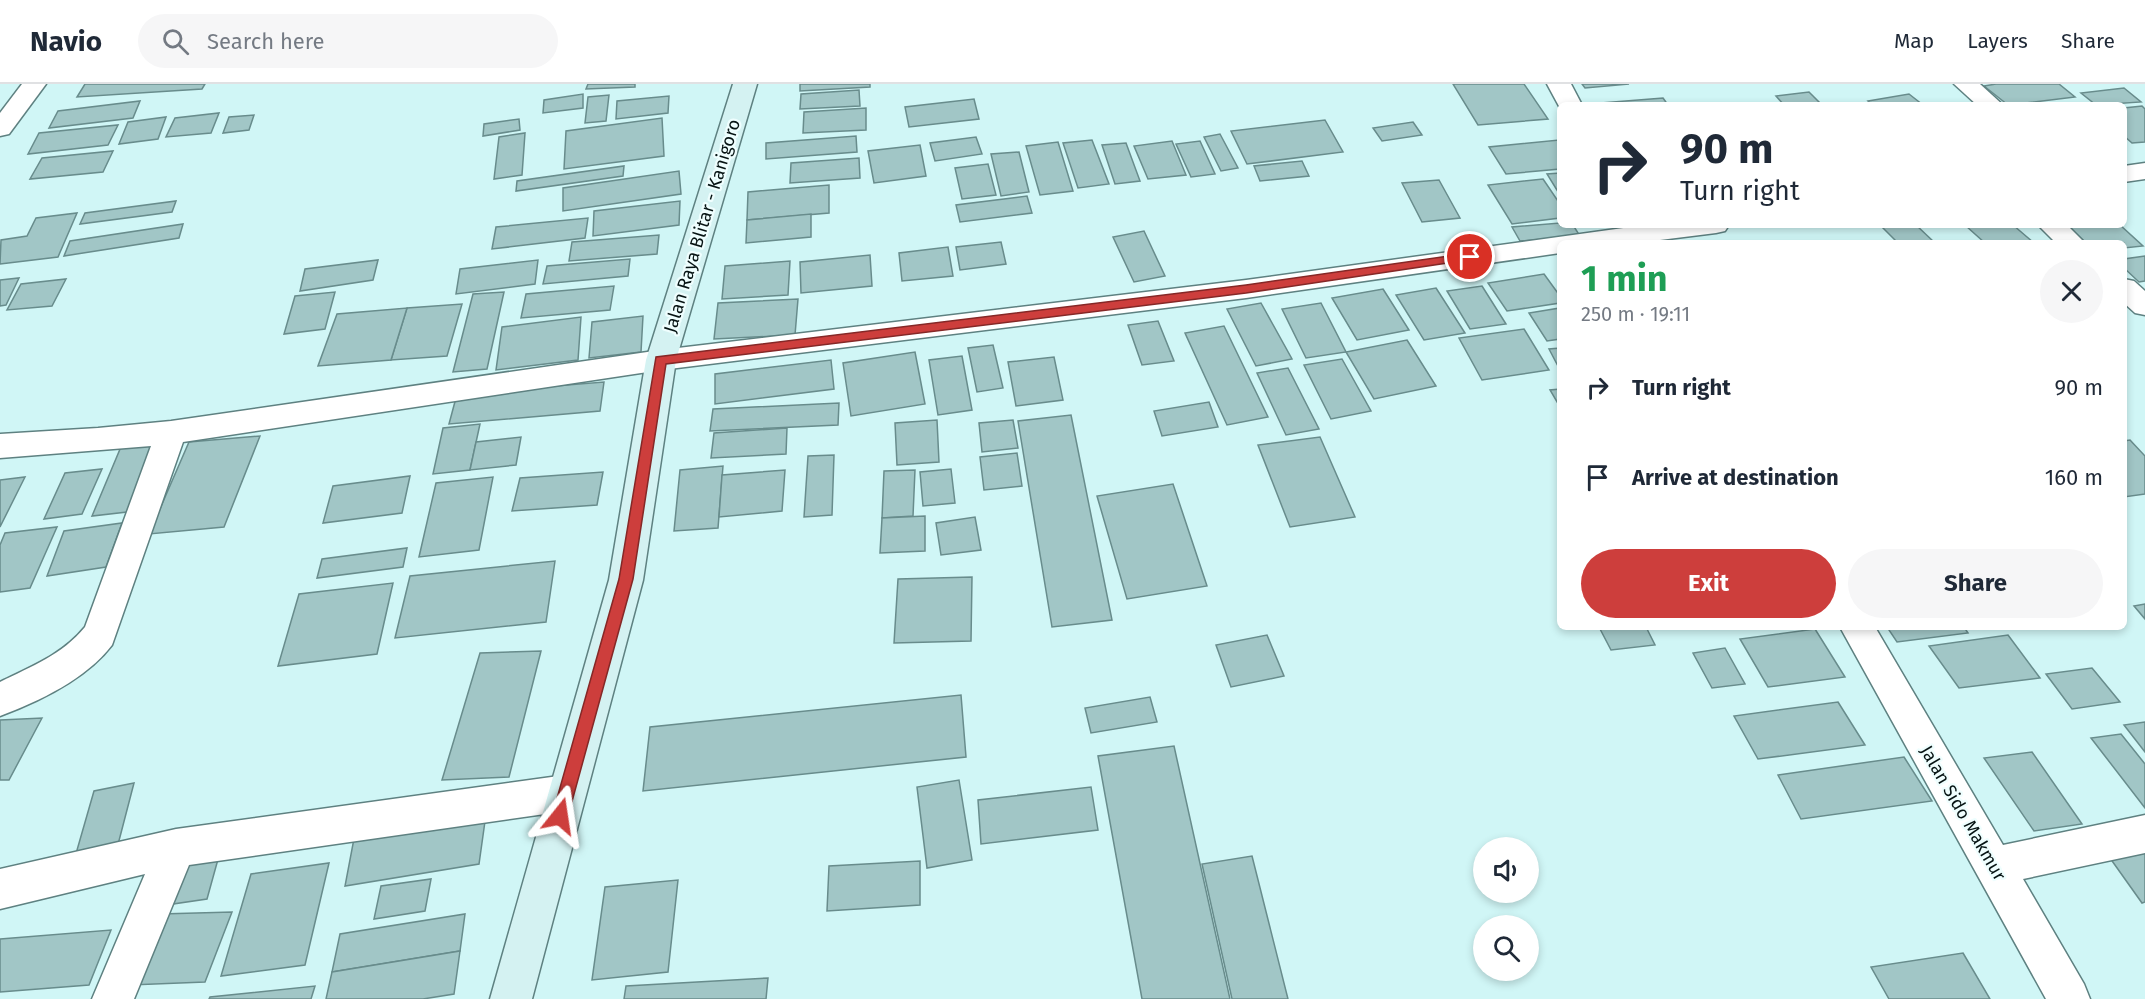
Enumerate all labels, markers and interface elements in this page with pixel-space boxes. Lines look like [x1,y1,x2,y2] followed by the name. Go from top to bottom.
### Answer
[138,14,558,68] search box
[30,25,102,58] text: Navio
[159,25,192,58] icon: search
[207,28,325,55] text: Search here
[1894,28,1934,54] text: Map
[1967,28,2028,54] text: Layers
[2061,28,2115,54] text: Share
[659,116,745,336] street label: Jalan Raya Blitar - Kanigoro
[1680,124,1774,174] text: 90 m
[1581,126,1659,204] icon: right
[1680,175,1800,207] text: Turn right
[1444,231,1495,282] pin
[1453,240,1486,273] icon: arrive
[1581,257,1668,301] text: 1 min
[2040,260,2103,323] button: close
[1581,302,1690,326] text: 250 m · 19:11
[1581,371,1614,404] icon: right
[1632,374,1731,401] text: Turn right
[2054,374,2103,401] text: 90 m
[1581,461,1614,494] icon: arrive
[1632,464,1839,491] text: Arrive at destination
[2045,464,2103,491] text: 160 m
[1581,549,1836,618] button: Exit
[1848,549,2103,618] button: Share
[1915,742,2011,884] street label: Jalan Sido Makmur
[528,784,592,848] position arrow
[1473,837,1539,981] map controls
[1473,837,1539,903] button: sound
[1473,915,1539,981] button: search

